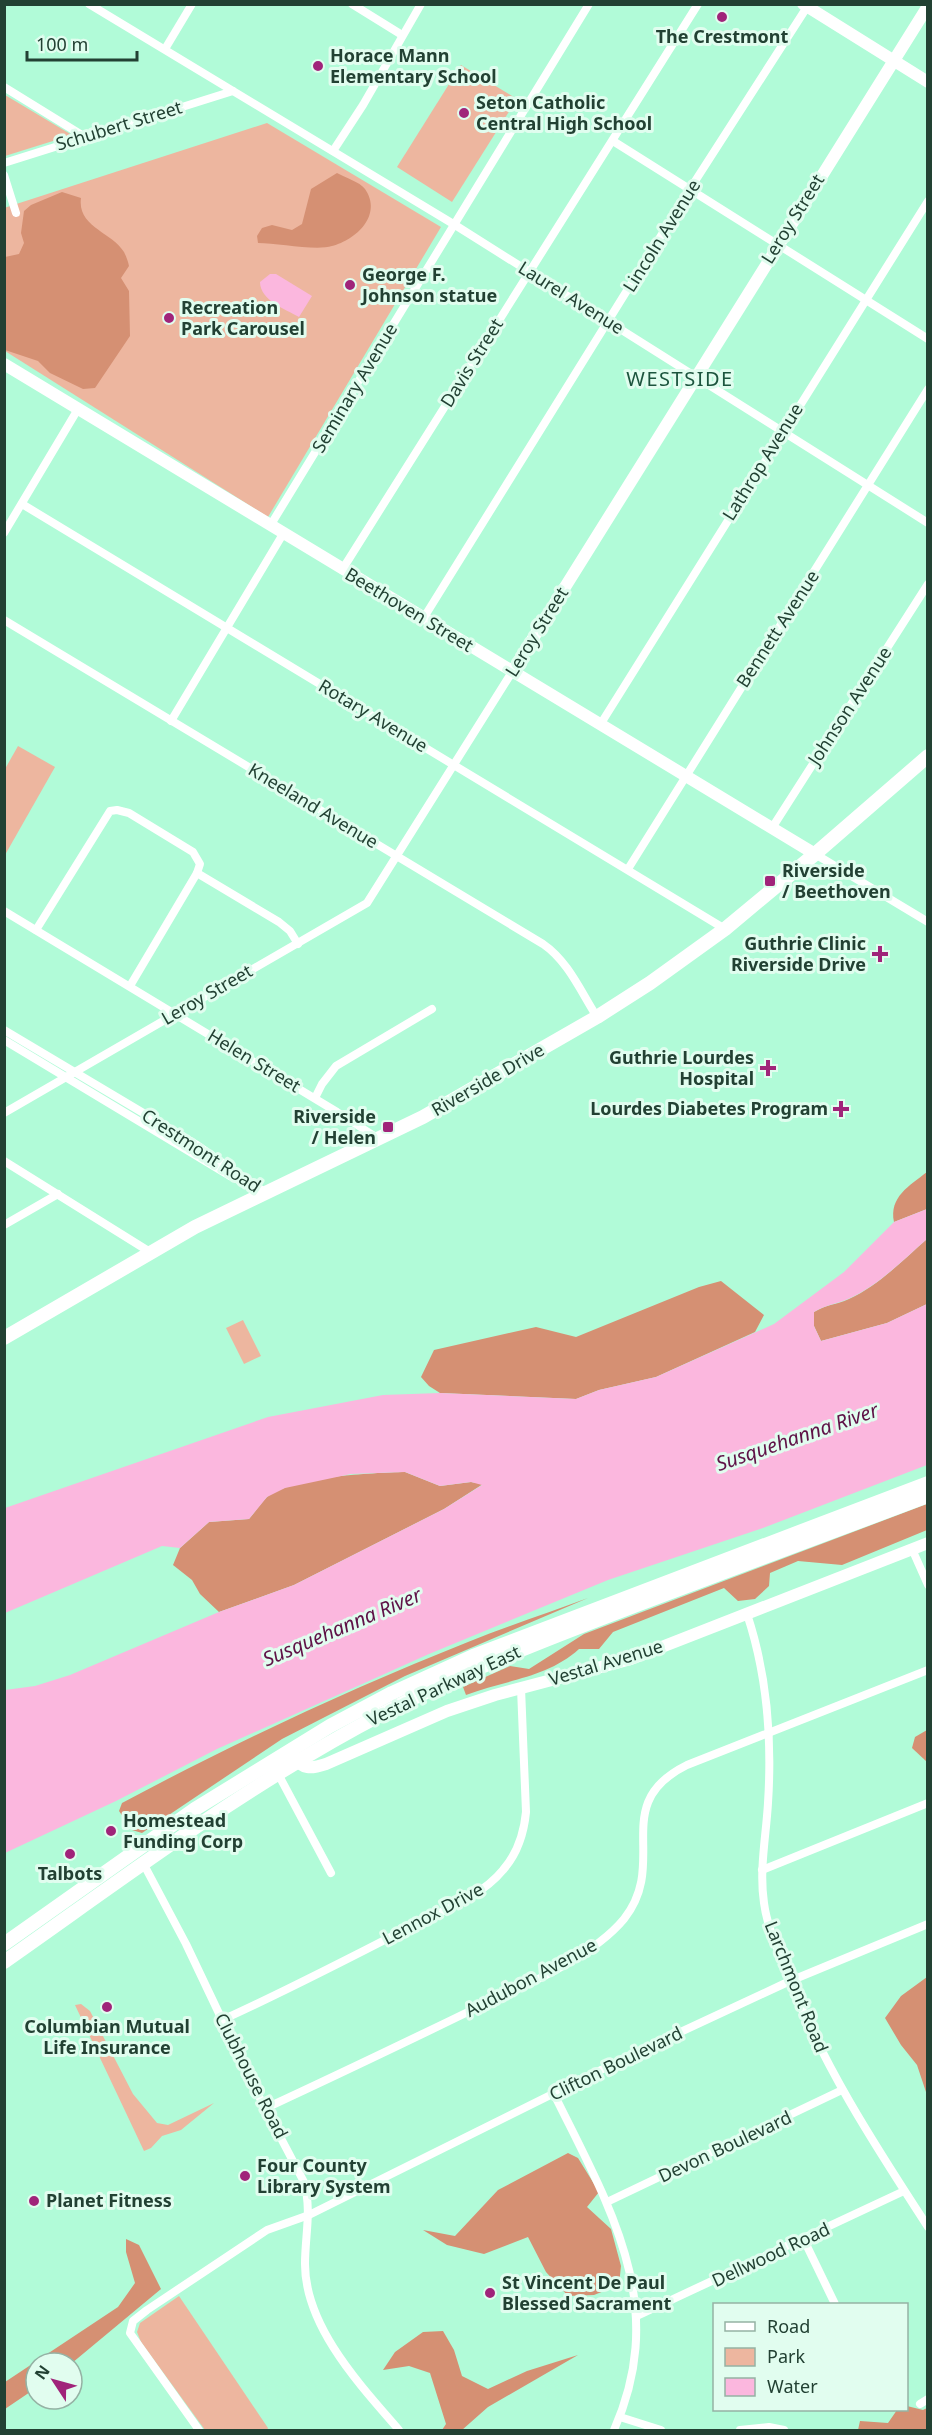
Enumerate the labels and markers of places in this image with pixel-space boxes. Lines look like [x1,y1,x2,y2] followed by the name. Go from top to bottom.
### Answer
[715,10,729,24] marker: The Crestmont
[656,24,789,48] place label: The Crestmont
[330,43,497,88] place label: Horace Mann Elementary School
[311,59,325,73] marker: Horace Mann Elementary School
[476,90,652,135] place label: Seton Catholic Central High School
[457,106,471,120] marker: Seton Catholic Central High School
[360,262,497,307] place label: George F. Johnson statue
[343,278,357,292] marker: George F. Johnson statue
[181,295,305,340] place label: Recreation Park Carousel
[162,311,176,325] marker: Recreation Park Carousel
[782,858,891,903] place label: Riverside / Beethoven
[763,874,777,888] marker: Riverside / Beethoven
[731,931,866,976] place label: Guthrie Clinic Riverside Drive
[871,945,889,963] marker: Guthrie Clinic Riverside Drive
[609,1045,754,1090] place label: Guthrie Lourdes Hospital
[759,1059,777,1077] marker: Guthrie Lourdes Hospital
[590,1096,828,1120] place label: Lourdes Diabetes Program
[832,1100,850,1118] marker: Lourdes Diabetes Program
[293,1104,376,1149] place label: Riverside / Helen
[381,1120,395,1134] marker: Riverside / Helen
[123,1808,243,1853] place label: Homestead Funding Corp
[104,1824,118,1838] marker: Homestead Funding Corp
[63,1847,77,1861] marker: Talbots
[38,1861,102,1885] place label: Talbots
[100,2000,114,2014] marker: Columbian Mutual Life Insurance
[24,2014,190,2059] place label: Columbian Mutual Life Insurance
[257,2153,391,2198] place label: Four County Library System
[238,2169,252,2183] marker: Four County Library System
[46,2188,172,2212] place label: Planet Fitness
[27,2194,41,2208] marker: Planet Fitness
[502,2270,671,2315] place label: St Vincent De Paul Blessed Sacrament
[483,2286,497,2300] marker: St Vincent De Paul Blessed Sacrament

